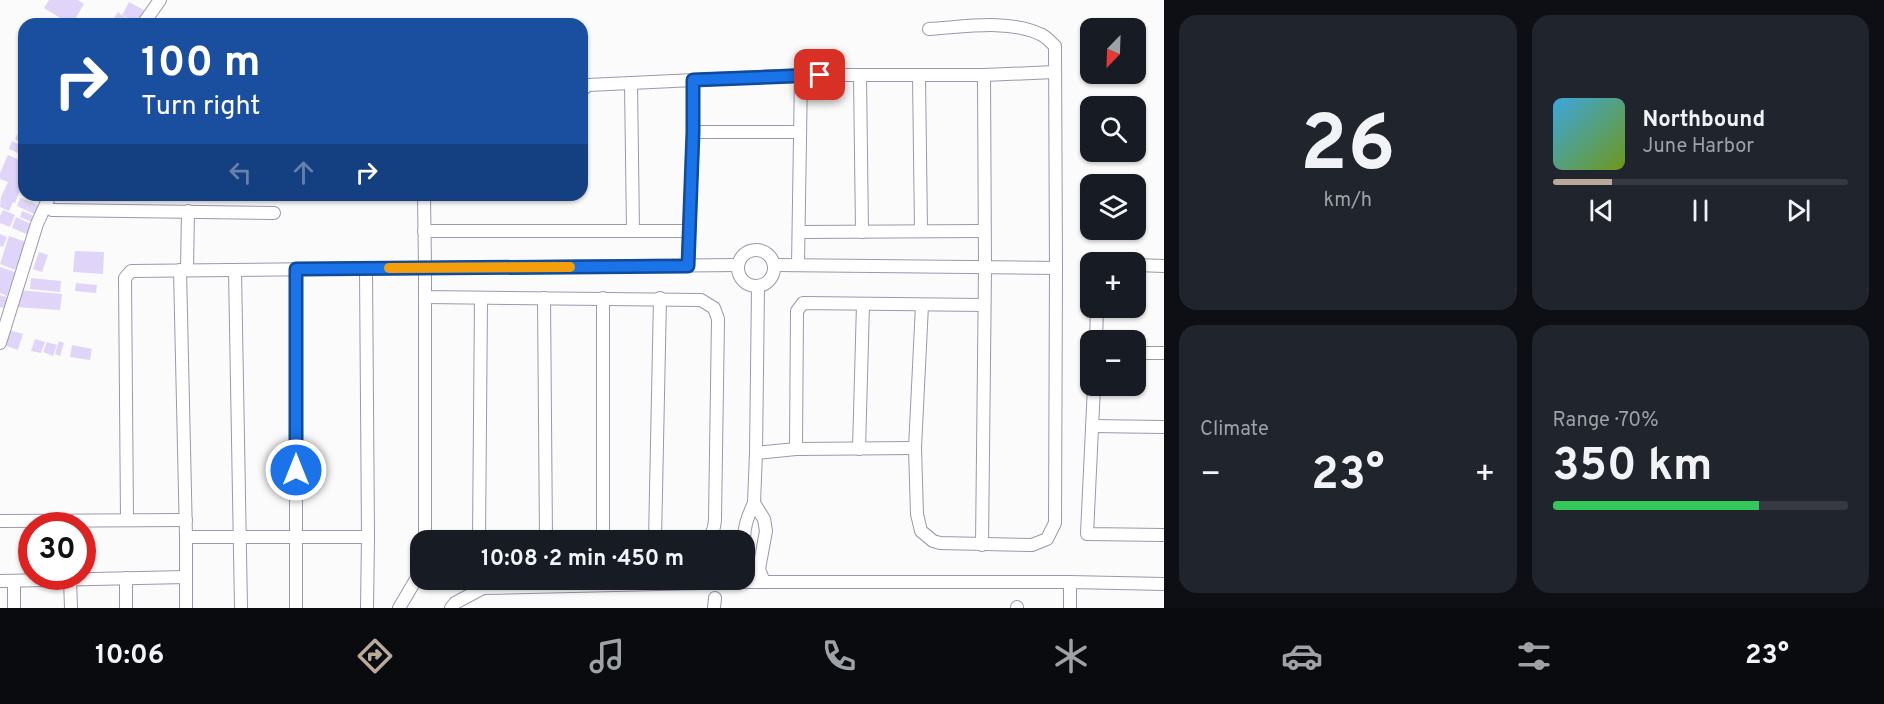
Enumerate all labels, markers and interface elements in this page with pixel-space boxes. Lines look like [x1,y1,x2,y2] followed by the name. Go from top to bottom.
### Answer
[1080,18,1146,84] north arrow
[1080,18,1146,396] map controls
[141,38,260,91] text: 100 m
[42,42,120,120] icon: right
[794,49,845,100] pin
[803,58,836,91] icon: arrive
[141,90,260,124] text: Turn right
[1080,96,1146,162] button: search
[1300,99,1396,198] text: 26
[1643,107,1765,134] text: Northbound
[1643,134,1754,160] text: June Harbor
[224,156,257,189] icon: left
[287,156,320,189] icon: ahead
[350,156,383,189] icon: right
[1080,174,1146,240] button: layers
[1323,188,1372,214] text: km/h
[1585,194,1618,227] icon: previous
[1684,194,1717,227] icon: pause
[1782,194,1815,227] icon: next
[1080,252,1146,318] button: +
[1080,330,1146,396] button: −
[1553,408,1659,434] text: Range · 70%
[1200,417,1269,443] text: Climate
[264,438,328,502] position arrow
[1553,439,1712,496] text: 350 km
[1311,448,1384,505] text: 23°
[1200,455,1221,497] text: −
[1474,455,1496,497] text: +
[18,512,96,590] speed limit sign: 30
[481,546,684,573] text: 10:08 · 2 min · 450 m
[354,635,396,677] icon: directions
[586,635,628,677] icon: music
[818,635,860,677] icon: phone
[1050,635,1092,677] icon: climate
[1281,635,1323,677] icon: car
[1513,635,1555,677] icon: filters
[95,639,164,673] text: 10:06
[1745,639,1789,673] text: 23°

